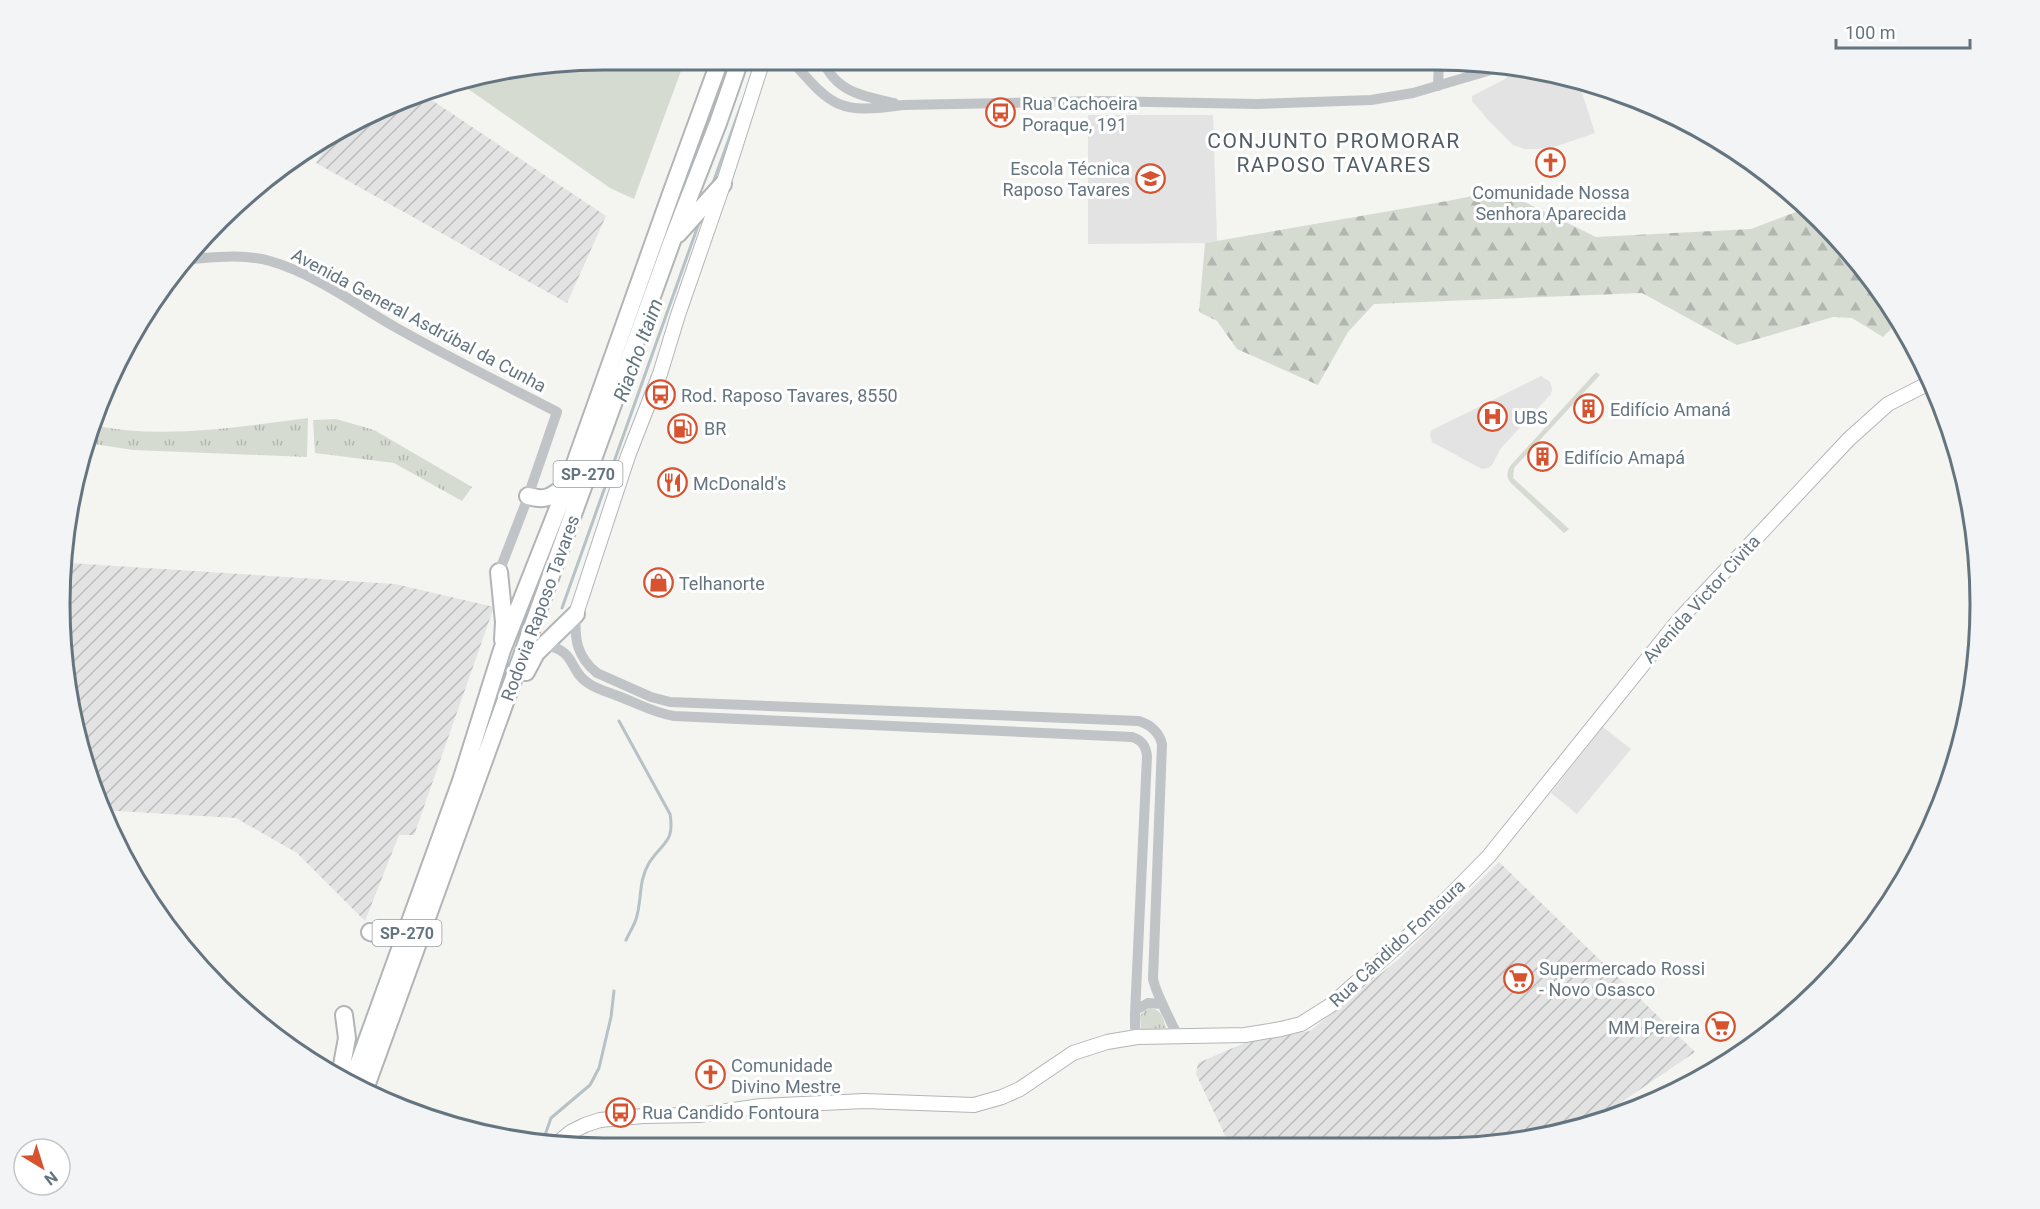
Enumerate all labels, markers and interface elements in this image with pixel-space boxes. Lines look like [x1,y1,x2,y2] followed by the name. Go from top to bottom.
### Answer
[1836,12,1970,50] scale bar
[1845,22,1896,43] text: 100 m
[1022,93,1138,135] place label: Rua Cachoeira Poraque, 191
[985,97,1017,129] bus stop icon: Rua Cachoeira Poraque, 191
[1207,129,1461,177] district label: CONJUNTO PROMORAR RAPOSO TAVARES
[1535,147,1567,179] church icon: Comunidade Nossa Senhora Aparecida
[1003,158,1130,200] place label: Escola Técnica Raposo Tavares
[1135,162,1167,194] school or university icon: Escola Técnica Raposo Tavares
[1472,182,1630,224] place label: Comunidade Nossa Senhora Aparecida
[288,244,550,396] street label: Avenida General Asdrúbal da Cunha
[608,295,668,405] water label: Riacho Itaim
[644,379,676,411] bus stop icon: Rod. Raposo Tavares, 8550
[681,385,898,406] place label: Rod. Raposo Tavares, 8550
[1573,393,1605,425] building icon: Edifício Amaná
[1610,399,1731,420] place label: Edifício Amaná
[1477,401,1509,433] hospital icon: UBS
[1514,407,1548,428] place label: UBS
[667,412,699,444] fuel station icon: BR
[704,418,726,439] place label: BR
[1527,441,1559,473] building icon: Edifício Amapá
[1564,447,1685,468] place label: Edifício Amapá
[554,461,622,487] road number: SP-270
[656,467,688,499] restaurant icon: McDonald's
[693,473,786,494] place label: McDonald's
[497,512,583,704] street label: Rodovia Raposo Tavares
[1638,531,1764,667] street label: Avenida Victor Civita
[642,567,674,599] shop icon: Telhanorte
[679,573,765,594] place label: Telhanorte
[1325,875,1469,1011] street label: Rua Cândido Fontoura
[372,920,442,946] road number: SP-270
[1539,958,1705,1000] place label: Supermercado Rossi - Novo Osasco
[1502,962,1534,994] supermarket icon: Supermercado Rossi - Novo Osasco
[1705,1011,1737,1043] supermarket icon: MM Pereira
[1608,1017,1700,1038] place label: MM Pereira
[731,1055,841,1097] place label: Comunidade Divino Mestre
[694,1059,726,1091] church icon: Comunidade Divino Mestre
[605,1096,637,1128] bus stop icon: Rua Candido Fontoura
[642,1102,820,1123] place label: Rua Candido Fontoura
[12,1137,72,1197] north arrow
[41,1167,61,1189] text: N

